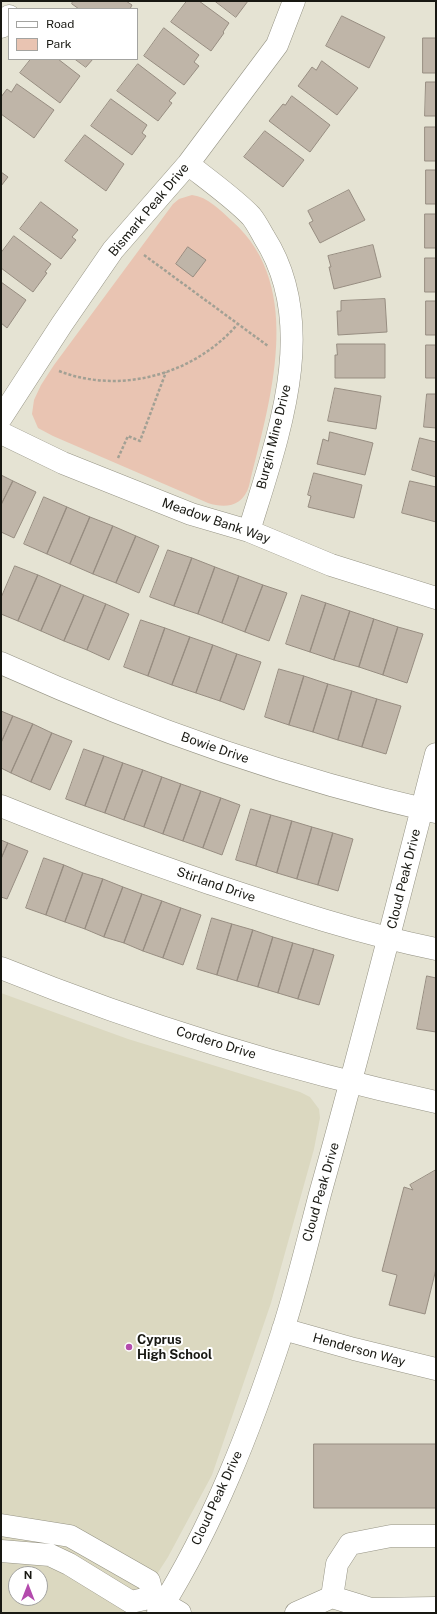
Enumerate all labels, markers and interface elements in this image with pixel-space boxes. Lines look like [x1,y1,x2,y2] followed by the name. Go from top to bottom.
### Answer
[8,8,138,60] legend
[46,17,74,31] text: Road
[46,37,72,51] text: Park
[106,160,192,260] street label: Bismark Peak Drive
[253,383,295,491] street label: Burgin Mine Drive
[160,495,272,547] street label: Meadow Bank Way
[179,729,251,767] street label: Bowie Drive
[384,827,424,931] street label: Cloud Peak Drive
[174,864,258,906] street label: Stirland Drive
[174,1023,258,1063] street label: Cordero Drive
[299,1141,343,1243] street label: Cloud Peak Drive
[311,1330,407,1370] street label: Henderson Way
[137,1332,212,1363] place label: Cyprus High School
[124,1342,134,1352] marker: Cyprus High School
[188,1448,246,1548] street label: Cloud Peak Drive
[8,1566,48,1606] north arrow
[24,1569,32,1581] text: N

